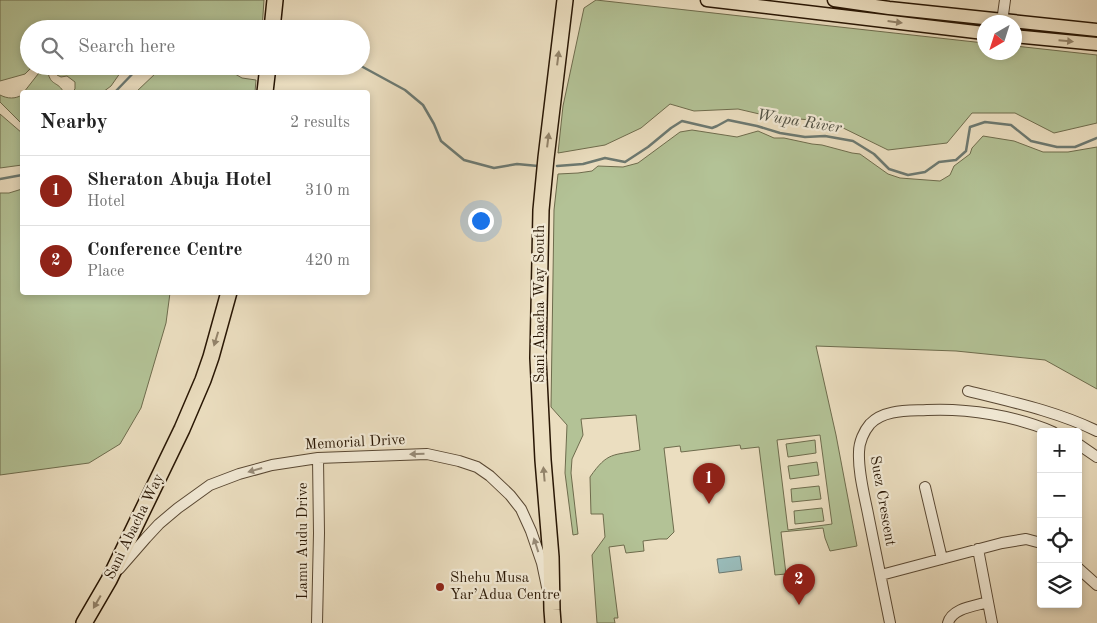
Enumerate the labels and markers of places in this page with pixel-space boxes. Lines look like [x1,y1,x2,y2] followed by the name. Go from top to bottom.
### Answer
[693,463,725,504] pin: 1
[783,564,815,605] pin: 2
[450,571,560,603] place label: Shehu Musa Yar’Adua Centre
[434,581,446,593] marker: Shehu Musa Yar’Adua Centre

